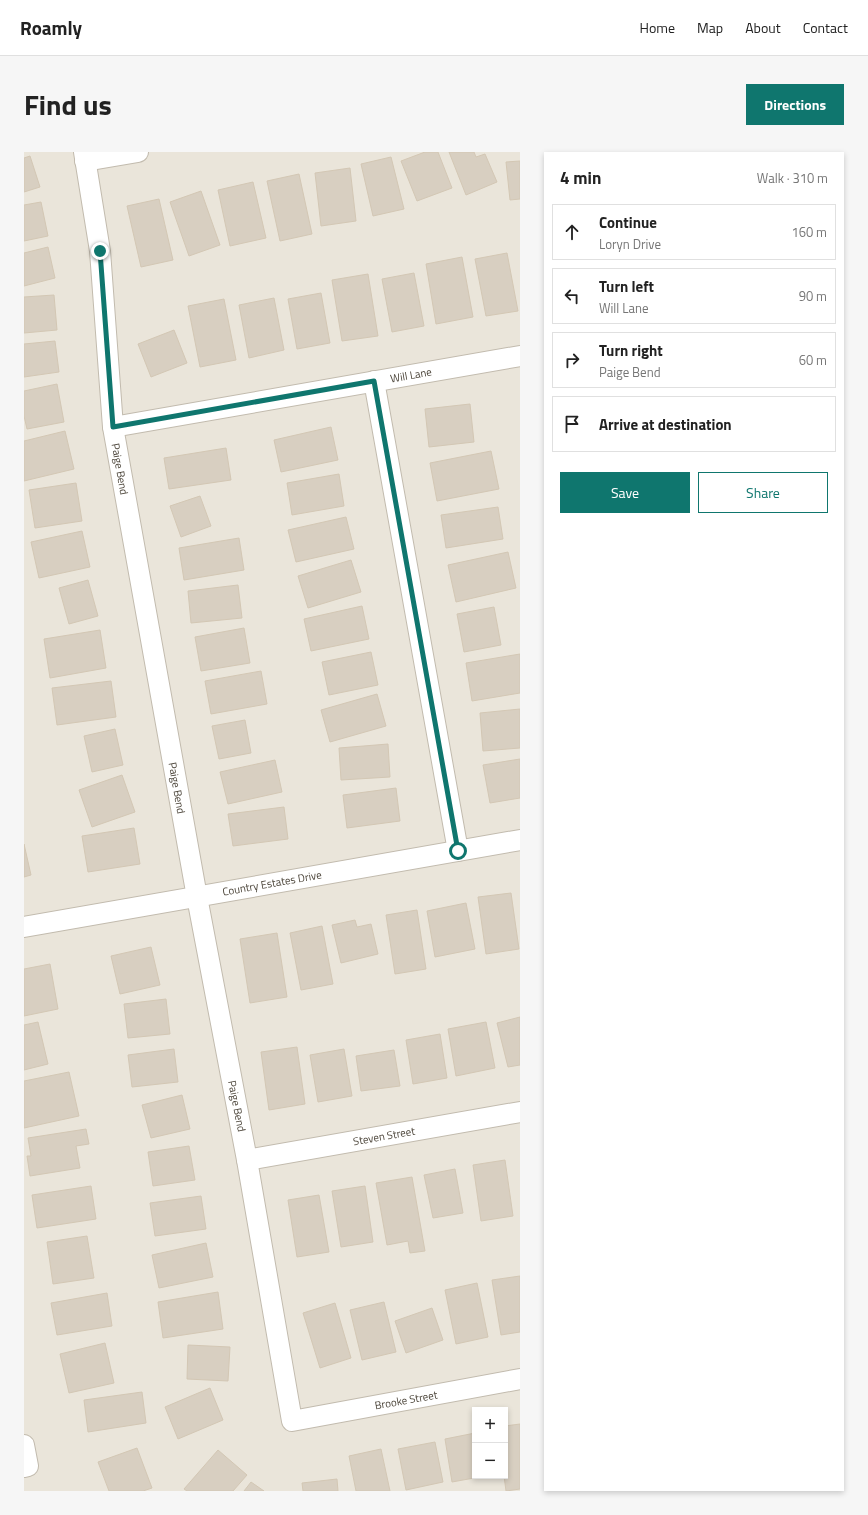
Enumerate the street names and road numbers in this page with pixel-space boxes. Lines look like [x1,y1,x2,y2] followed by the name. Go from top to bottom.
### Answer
[389,363,433,387] street label: Will Lane
[108,442,132,496] street label: Paige Bend
[165,761,189,815] street label: Paige Bend
[221,866,323,900] street label: Country Estates Drive
[224,1079,250,1133] street label: Paige Bend
[352,1123,416,1149] street label: Steven Street
[373,1387,439,1413] street label: Brooke Street

